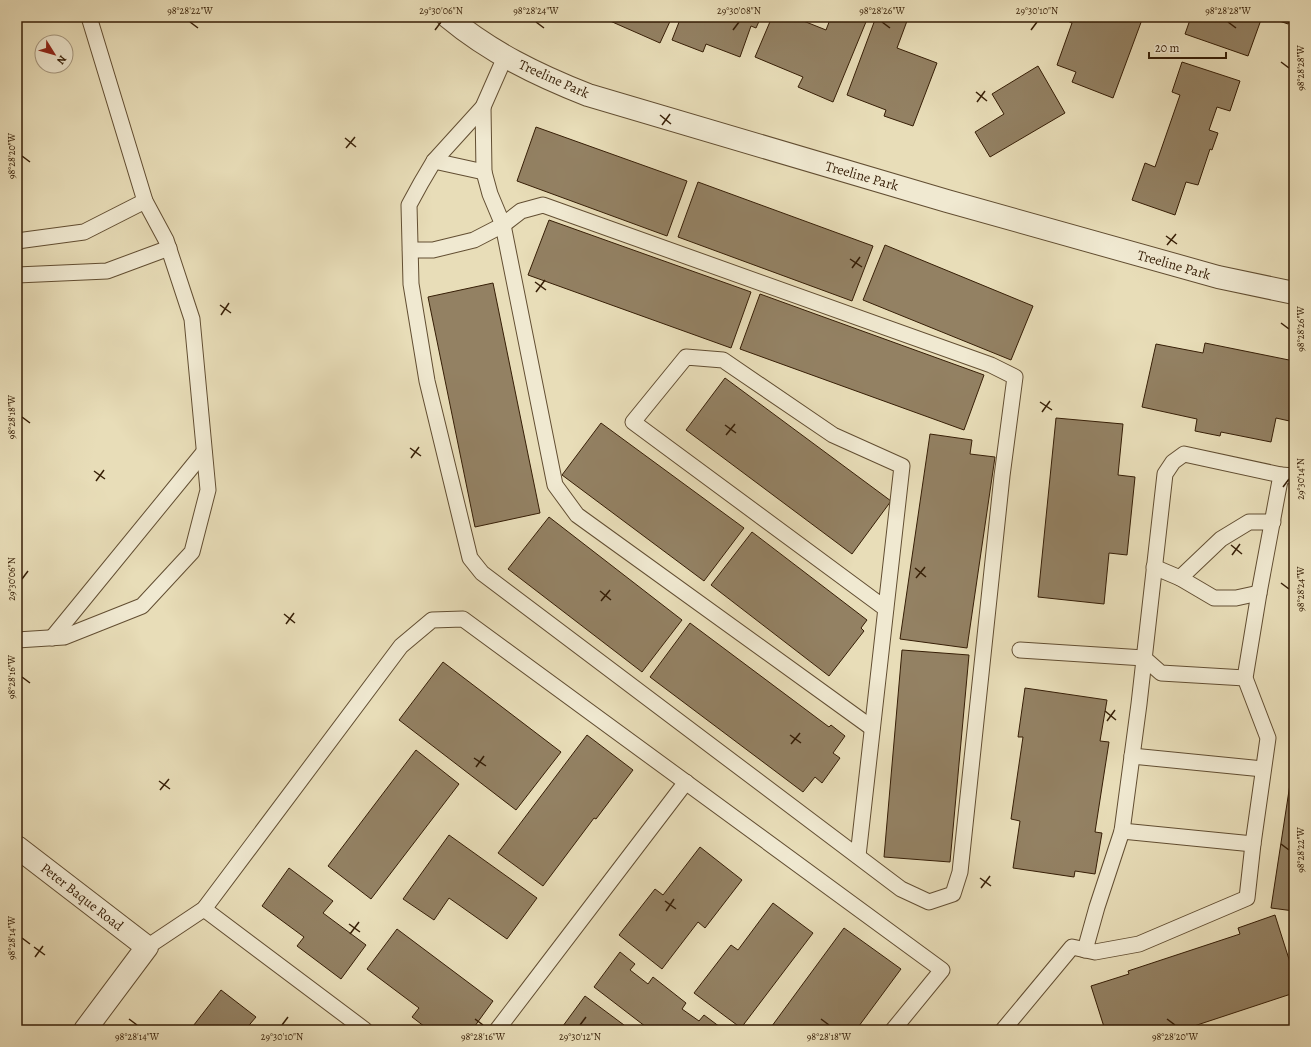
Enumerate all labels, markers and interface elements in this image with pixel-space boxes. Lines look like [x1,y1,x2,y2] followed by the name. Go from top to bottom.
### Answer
[167,4,213,17] text: 98°28'22"W
[419,4,463,17] text: 29°30'06"N
[513,4,559,17] text: 98°28'24"W
[717,4,761,17] text: 29°30'08"N
[859,4,905,17] text: 98°28'26"W
[1016,4,1058,17] text: 29°30'10"N
[1205,4,1252,17] text: 98°28'28"W
[34,34,74,74] north arrow
[1149,34,1226,60] scale bar
[1155,40,1179,56] text: 20 m
[1294,44,1307,91] text: 98°28'28"W
[53,52,70,67] text: N
[516,55,592,103] street label: Treeline Park
[5,132,18,179] text: 98°28'20"W
[823,156,901,196] street label: Treeline Park
[1135,245,1213,285] street label: Treeline Park
[1294,306,1307,352] text: 98°28'26"W
[5,394,18,439] text: 98°28'18"W
[1294,458,1307,500] text: 29°30'14"N
[5,557,18,601] text: 29°30'06"N
[1294,566,1307,612] text: 98°28'24"W
[5,654,18,699] text: 98°28'16"W
[1294,827,1307,873] text: 98°28'22"W
[37,859,128,936] street label: Peter Baque Road
[5,915,18,960] text: 98°28'14"W
[115,1030,160,1043] text: 98°28'14"W
[261,1030,303,1043] text: 29°30'10"N
[461,1030,506,1043] text: 98°28'16"W
[559,1030,601,1043] text: 29°30'12"N
[807,1030,852,1043] text: 98°28'18"W
[1152,1030,1199,1043] text: 98°28'20"W

